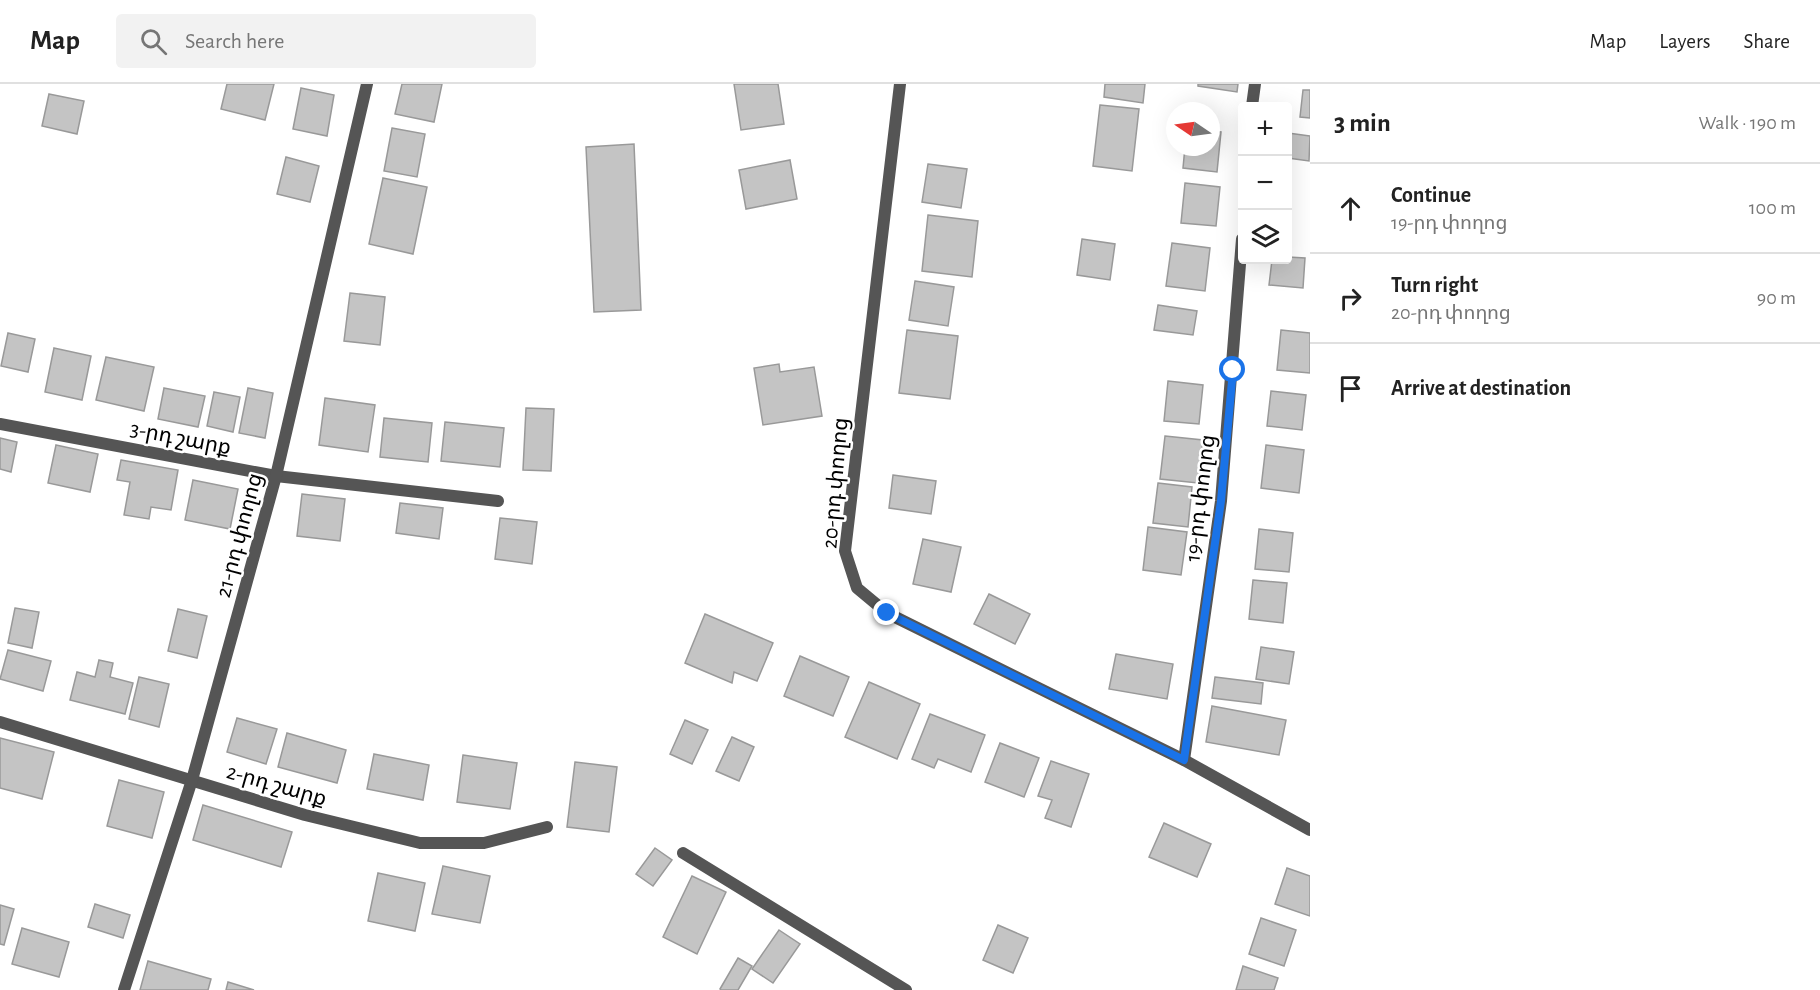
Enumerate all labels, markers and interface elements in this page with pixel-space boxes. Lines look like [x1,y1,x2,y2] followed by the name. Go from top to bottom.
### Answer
[116,14,536,68] search box
[137,25,170,58] icon: search
[30,27,80,55] text: Map
[185,30,284,52] text: Search here
[1590,31,1626,52] text: Map
[1659,31,1710,52] text: Layers
[1743,31,1790,52] text: Share
[1166,102,1220,156] north arrow
[1238,102,1292,264] map controls
[1238,102,1292,156] button: +
[1334,110,1391,136] text: 3 min
[1699,113,1796,133] text: Walk · 190 m
[1238,156,1292,210] button: −
[1391,184,1471,206] text: Continue
[1334,192,1367,225] icon: ahead
[1749,198,1796,218] text: 100 m
[1238,210,1292,264] button: layers
[1391,213,1507,233] text: 19-րդ փողոց
[1391,274,1478,296] text: Turn right
[1334,282,1367,315] icon: right
[1757,288,1796,308] text: 90 m
[1391,303,1511,323] text: 20-րդ փողոց
[1219,356,1245,382] route start
[1334,372,1367,405] icon: arrive
[1391,377,1571,399] text: Arrive at destination
[818,416,853,550] street label: 20-րդ փողոց
[128,417,233,460] street label: 3-րդ շարք
[1181,433,1220,563] street label: 19-րդ փողոց
[212,471,267,600] street label: 21-րդ փողոց
[873,599,899,625] route end
[224,760,329,811] street label: 2-րդ շարք

